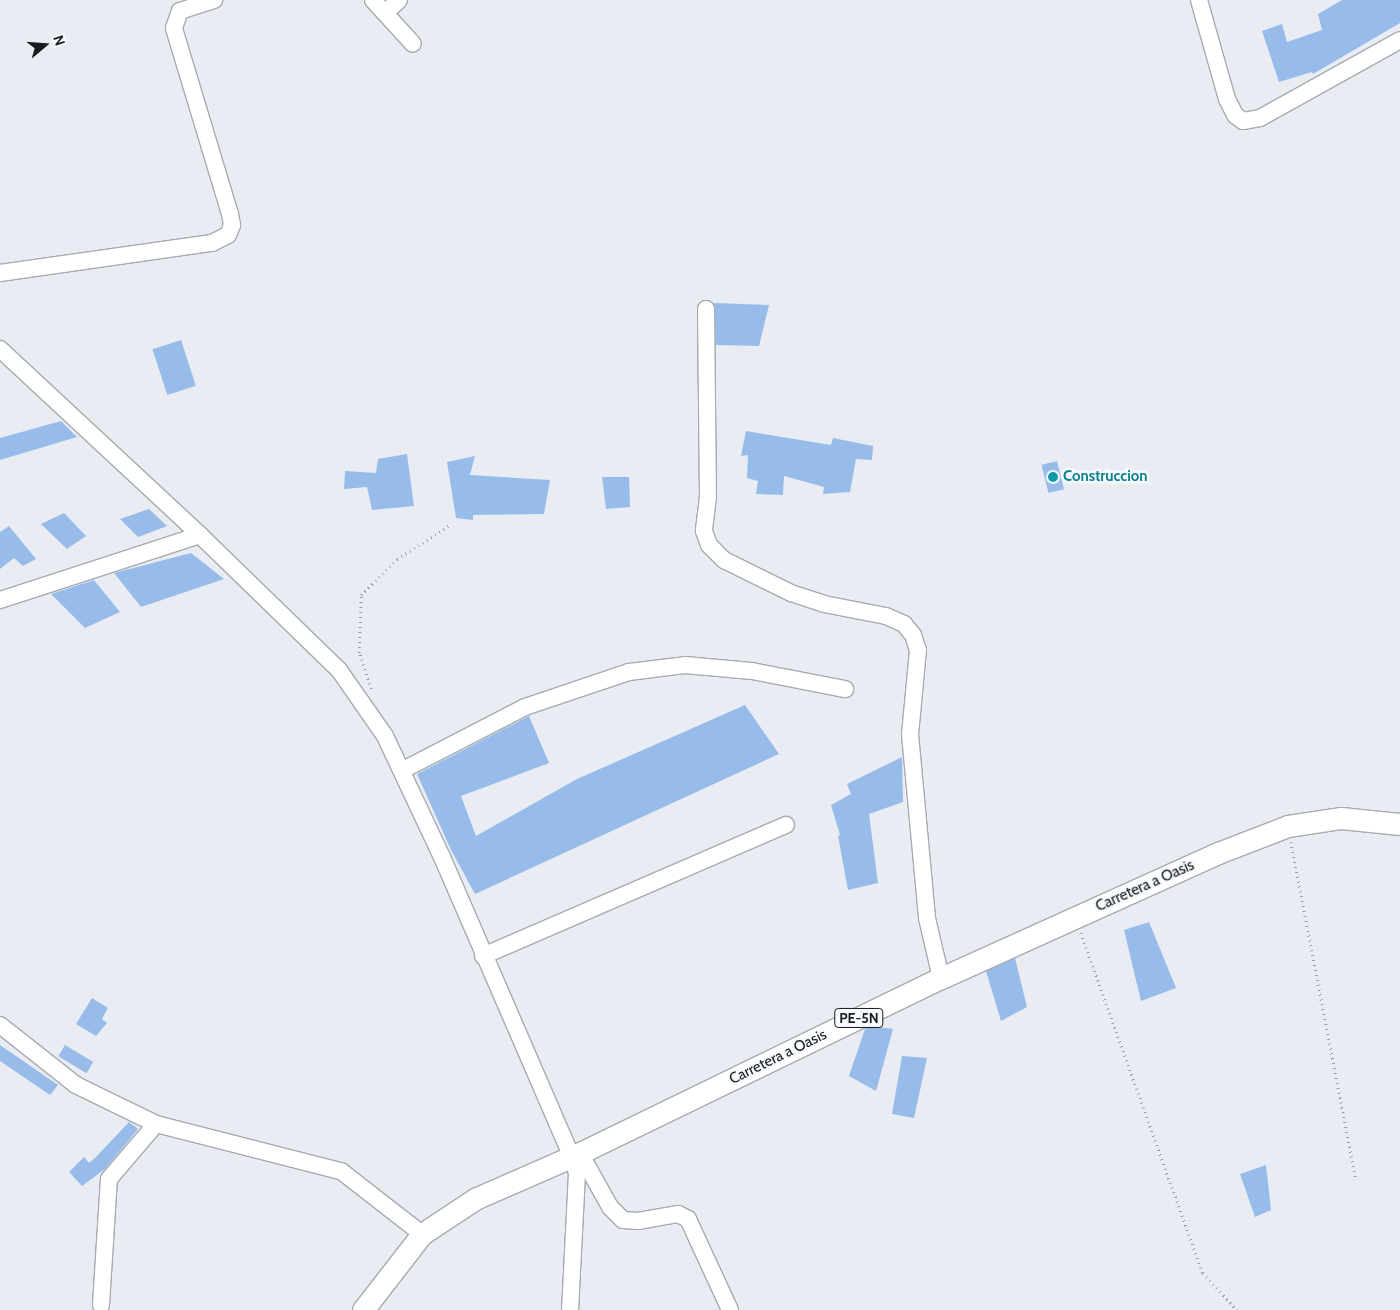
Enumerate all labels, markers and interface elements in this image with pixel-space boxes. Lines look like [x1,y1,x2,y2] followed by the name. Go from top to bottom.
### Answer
[20,20,70,70] north arrow
[49,33,69,48] text: N
[1063,468,1148,486] place label: Construccion
[1047,471,1059,483] marker: Construccion
[1093,856,1197,916] street label: Carretera a Oasis
[834,1006,884,1030] road number: PE-5N
[726,1026,830,1088] street label: Carretera a Oasis

